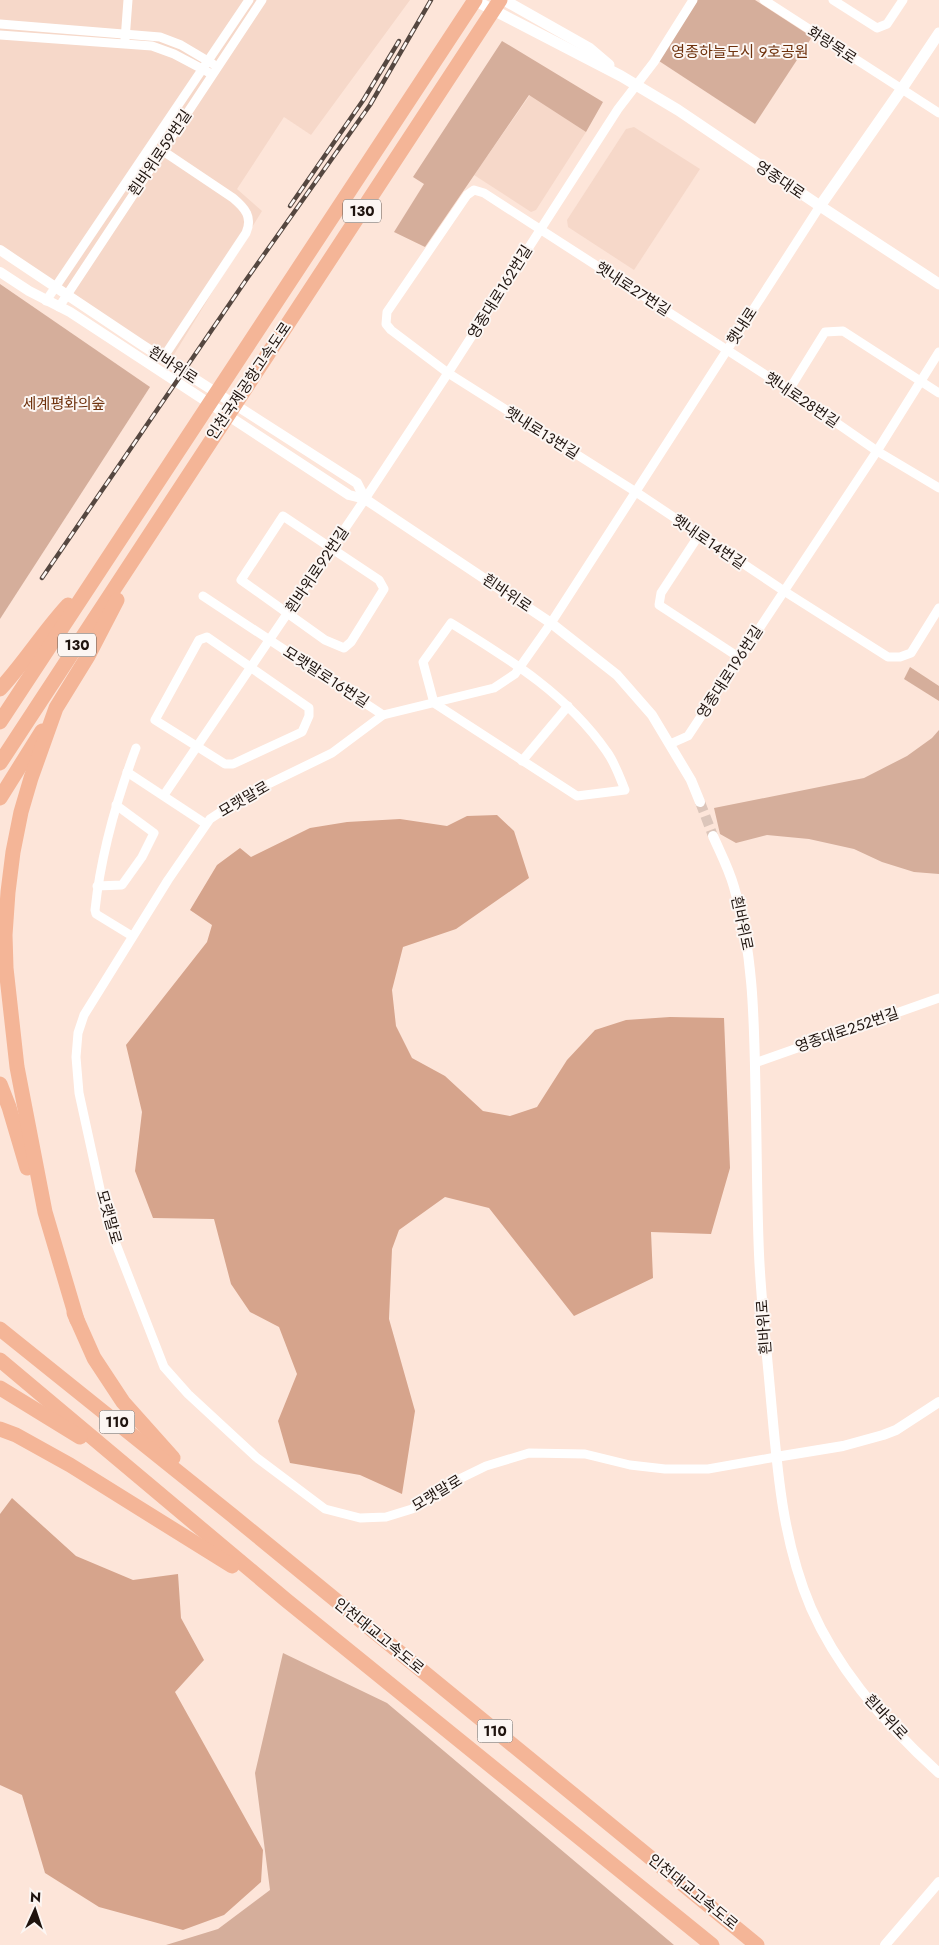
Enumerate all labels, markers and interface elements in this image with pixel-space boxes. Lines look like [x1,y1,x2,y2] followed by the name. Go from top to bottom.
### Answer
[803,21,861,69] street label: 화랑목로
[671,41,809,63] park label: 영종하늘도시 9호공원
[123,105,197,201] street label: 흰바위로59번길
[751,155,809,205] street label: 영종대로
[343,200,381,222] road number: 130
[462,241,538,343] street label: 영종대로162번길
[591,257,675,321] street label: 햇내로27번길
[721,303,763,349] street label: 햇내로
[201,318,297,444] street label: 인천국제공항고속도로
[144,341,202,389] street label: 흰바위로
[760,367,844,433] street label: 햇내로28번길
[23,393,105,415] park label: 세계평화의숲
[501,401,583,465] street label: 햇내로13번길
[668,509,750,575] street label: 햇내로14번길
[280,522,354,618] street label: 흰바위로92번길
[478,568,536,618] street label: 흰바위로
[692,621,768,723] street label: 영종대로196번길
[58,634,96,656] road number: 130
[279,641,373,713] street label: 모랫말로16번길
[215,776,273,822] street label: 모랫말로
[726,894,758,952] street label: 흰바위로
[792,1002,902,1058] street label: 영종대로252번길
[91,1187,127,1247] street label: 모랫말로
[751,1299,777,1355] street label: 흰바위로
[100,1410,134,1434] road number: 110
[408,1469,466,1517] street label: 모랫말로
[329,1593,429,1679] street label: 인천대교고속도로
[859,1689,913,1745] street label: 흰바위로
[478,1720,512,1742] road number: 110
[643,1849,743,1935] street label: 인천대교고속도로
[10,1885,60,1935] north arrow
[30,1887,42,1907] text: N

